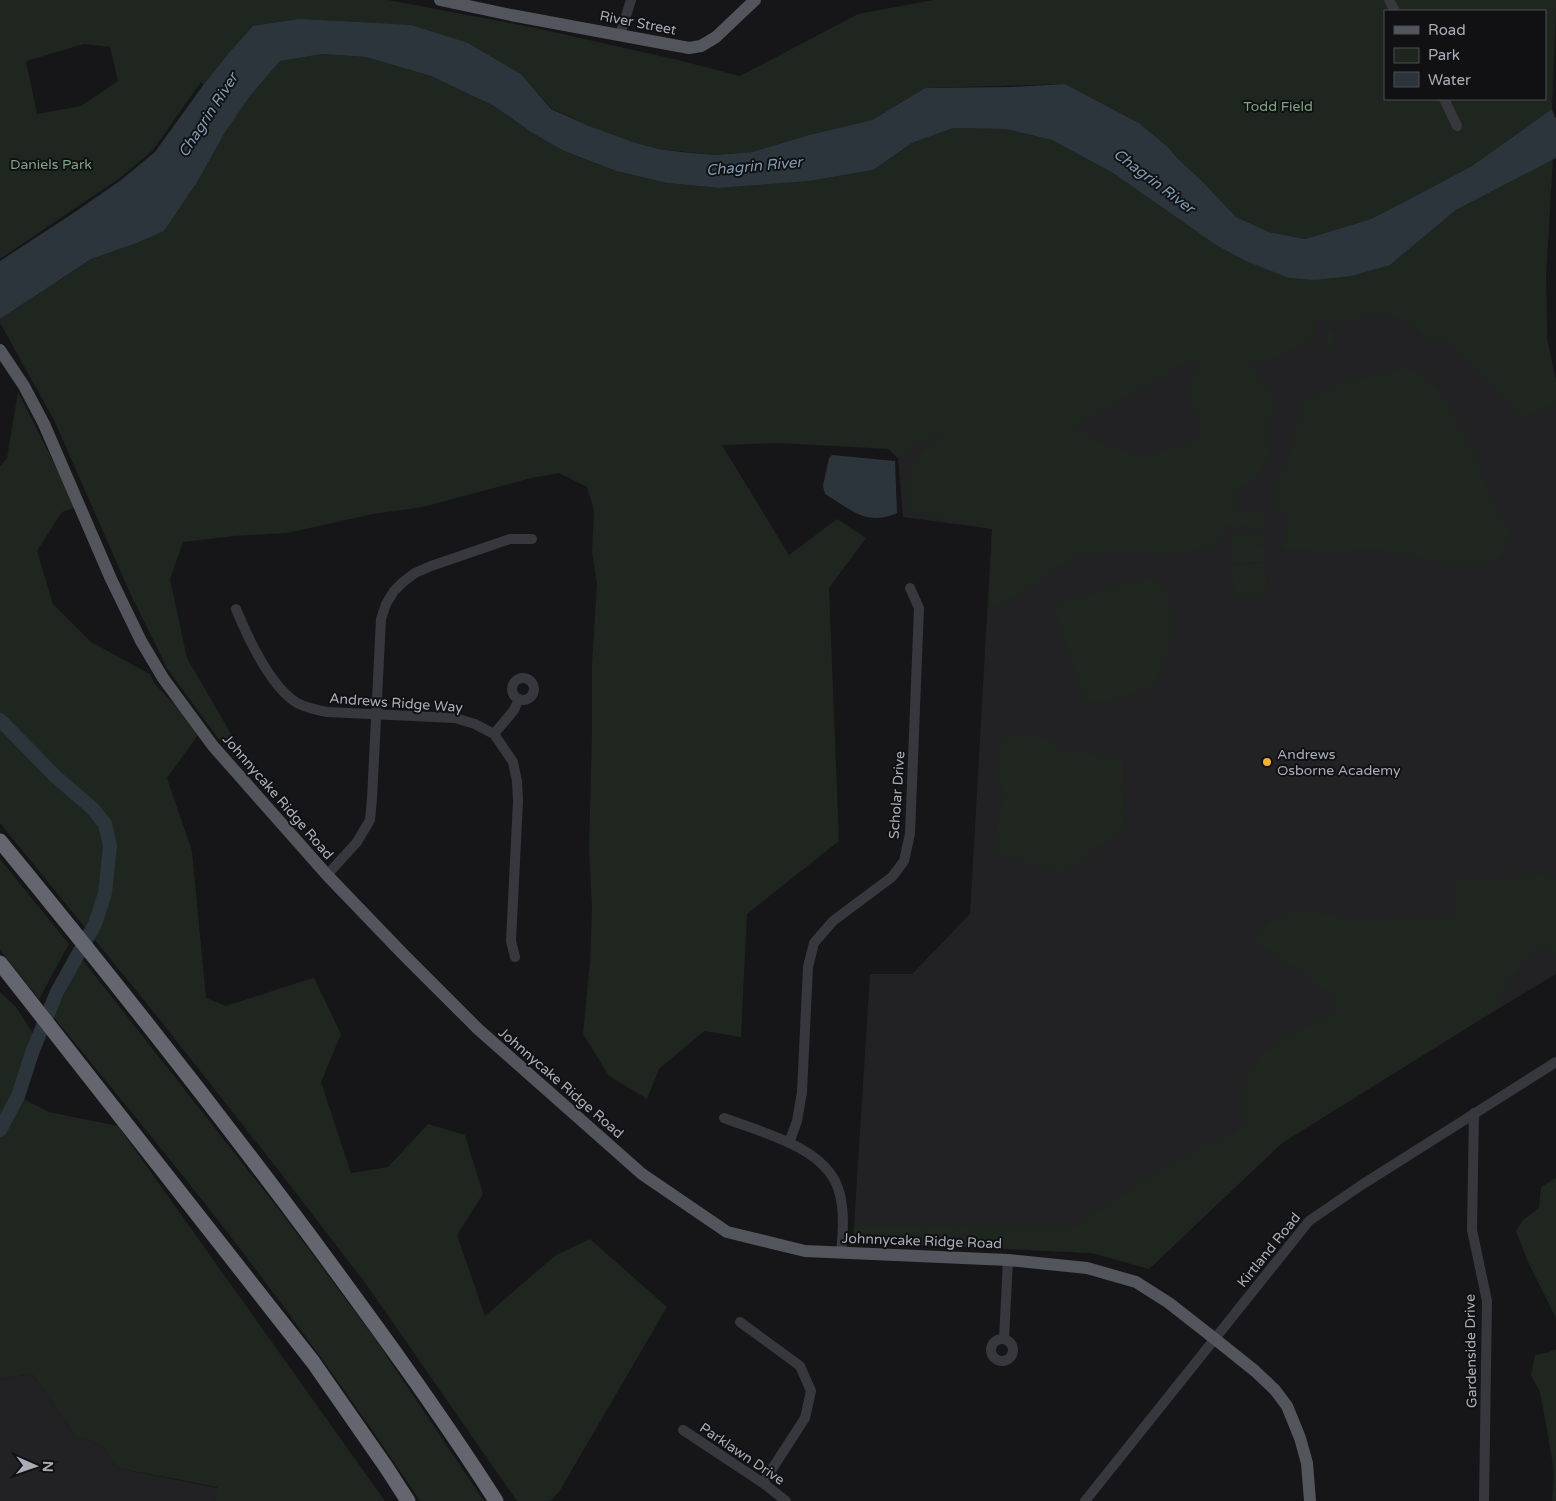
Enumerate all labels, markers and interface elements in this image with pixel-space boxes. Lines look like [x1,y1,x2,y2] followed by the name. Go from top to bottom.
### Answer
[598,7,678,39] street label: River Street
[1384,10,1546,100] legend
[1428,21,1466,39] text: Road
[1428,46,1460,64] text: Park
[174,68,243,160] water label: Chagrin River
[1428,71,1471,89] text: Water
[1243,98,1313,115] park label: Todd Field
[1110,145,1200,219] water label: Chagrin River
[705,153,805,179] water label: Chagrin River
[10,156,92,173] park label: Daniels Park
[329,690,464,716] street label: Andrews Ridge Way
[219,731,337,863] street label: Johnnycake Ridge Road
[1277,746,1401,779] place label: Andrews Osborne Academy
[885,750,909,839] street label: Scholar Drive
[1261,756,1273,768] marker: Andrews Osborne Academy
[495,1024,627,1142] street label: Johnnycake Ridge Road
[1234,1209,1304,1291] street label: Kirtland Road
[842,1230,1002,1252] street label: Johnnycake Ridge Road
[1462,1294,1480,1408] street label: Gardenside Drive
[696,1419,788,1489] street label: Parklawn Drive
[10,1441,60,1491] north arrow
[39,1461,56,1472] text: N

